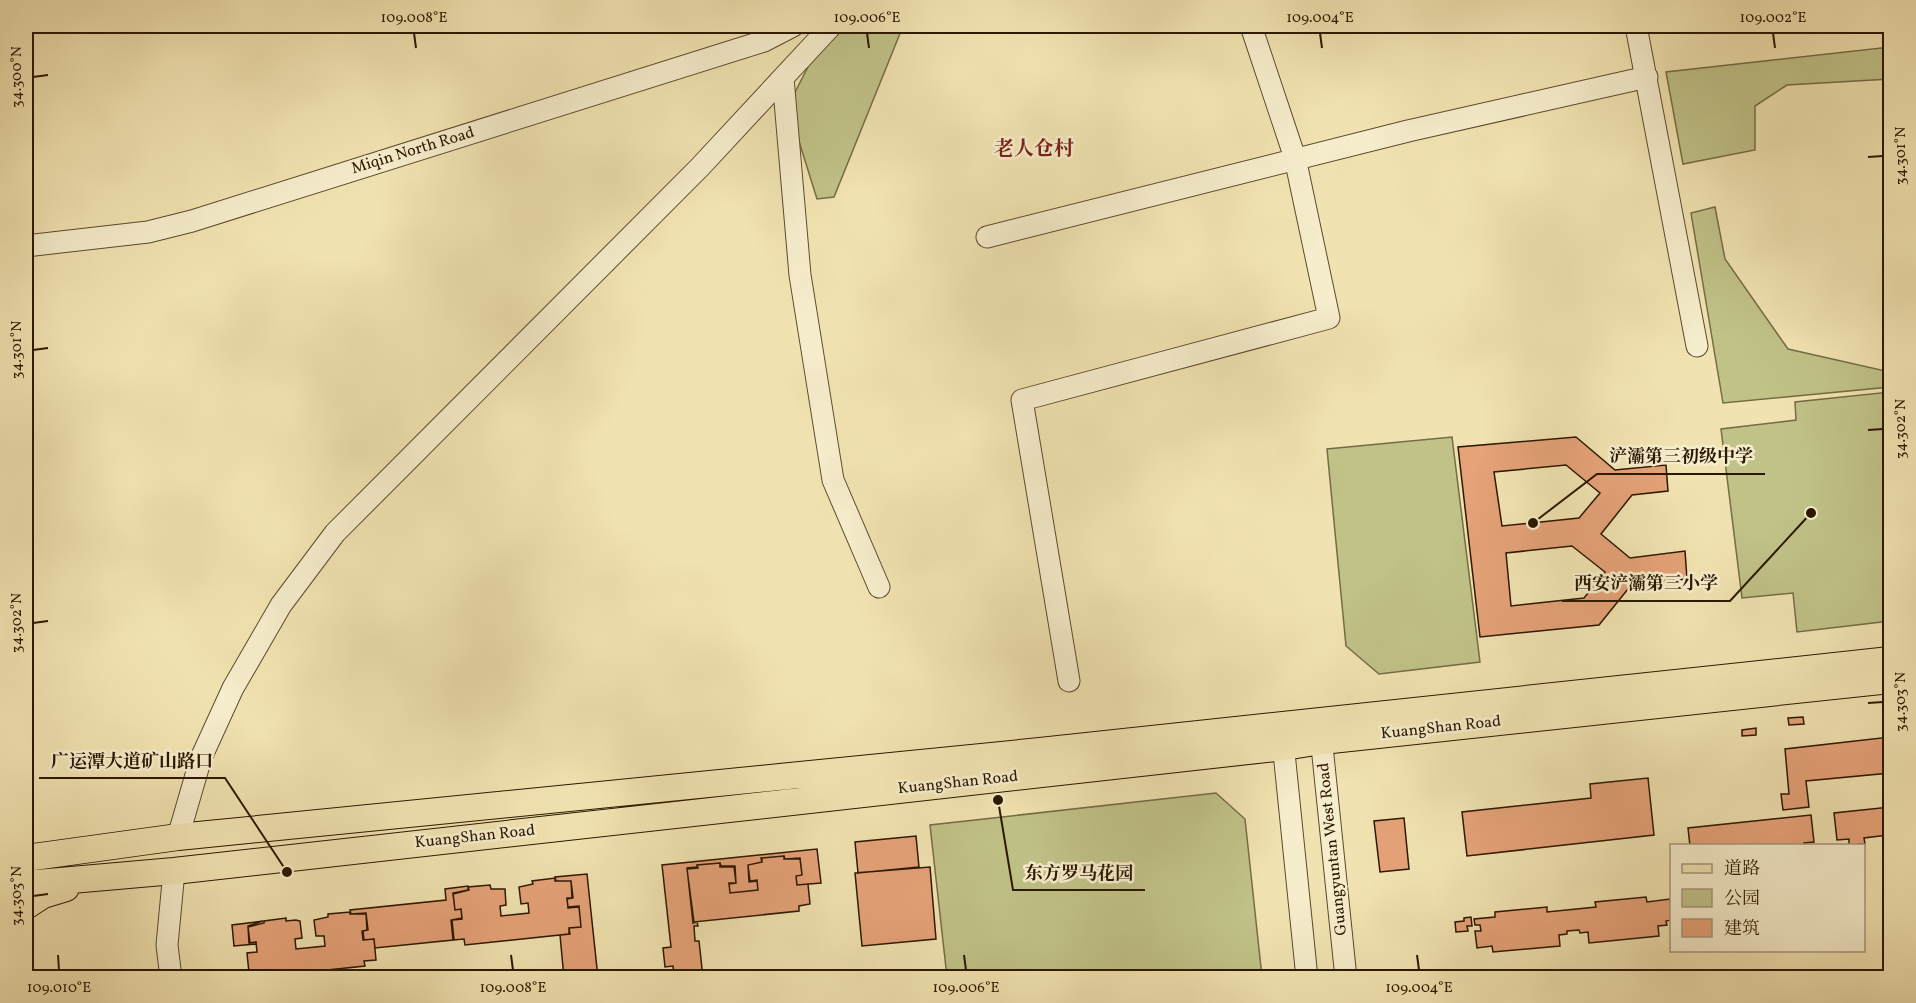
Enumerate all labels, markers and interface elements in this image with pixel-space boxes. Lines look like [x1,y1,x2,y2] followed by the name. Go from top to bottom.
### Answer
[381,8,447,29] text: 109.008°E
[833,8,901,29] text: 109.006°E
[1286,8,1354,29] text: 109.004°E
[1739,8,1807,29] text: 109.002°E
[7,46,28,108] text: 34.300°N
[349,122,477,180] street label: Miqin North Road
[1891,127,1912,185] text: 34.301°N
[994,136,1074,164] district label: 老人仓村
[7,321,28,379] text: 34.301°N
[1891,399,1912,459] text: 34.302°N
[1597,438,1765,474] callout: 浐灞第三初级中学
[1609,445,1753,470] text: 浐灞第三初级中学
[1562,565,1730,601] callout: 西安浐灞第三小学
[1574,572,1718,597] text: 西安浐灞第三小学
[7,593,28,653] text: 34.302°N
[1891,672,1912,732] text: 34.303°N
[1380,711,1502,745] street label: KuangShan Road
[39,742,225,778] callout: 广运潭大道矿山路口
[51,750,213,775] text: 广运潭大道矿山路口
[1313,761,1353,937] street label: Guangyuntan West Road
[897,766,1019,800] street label: KuangShan Road
[414,820,536,854] street label: KuangShan Road
[1670,844,1865,952] legend
[1013,854,1145,890] callout: 东方罗马花园
[1724,857,1760,882] text: 道路
[1025,862,1133,887] text: 东方罗马花园
[7,866,28,926] text: 34.303°N
[1724,887,1760,912] text: 公园
[1724,917,1760,942] text: 建筑
[27,978,91,999] text: 109.010°E
[480,978,546,999] text: 109.008°E
[932,978,1000,999] text: 109.006°E
[1385,978,1453,999] text: 109.004°E

